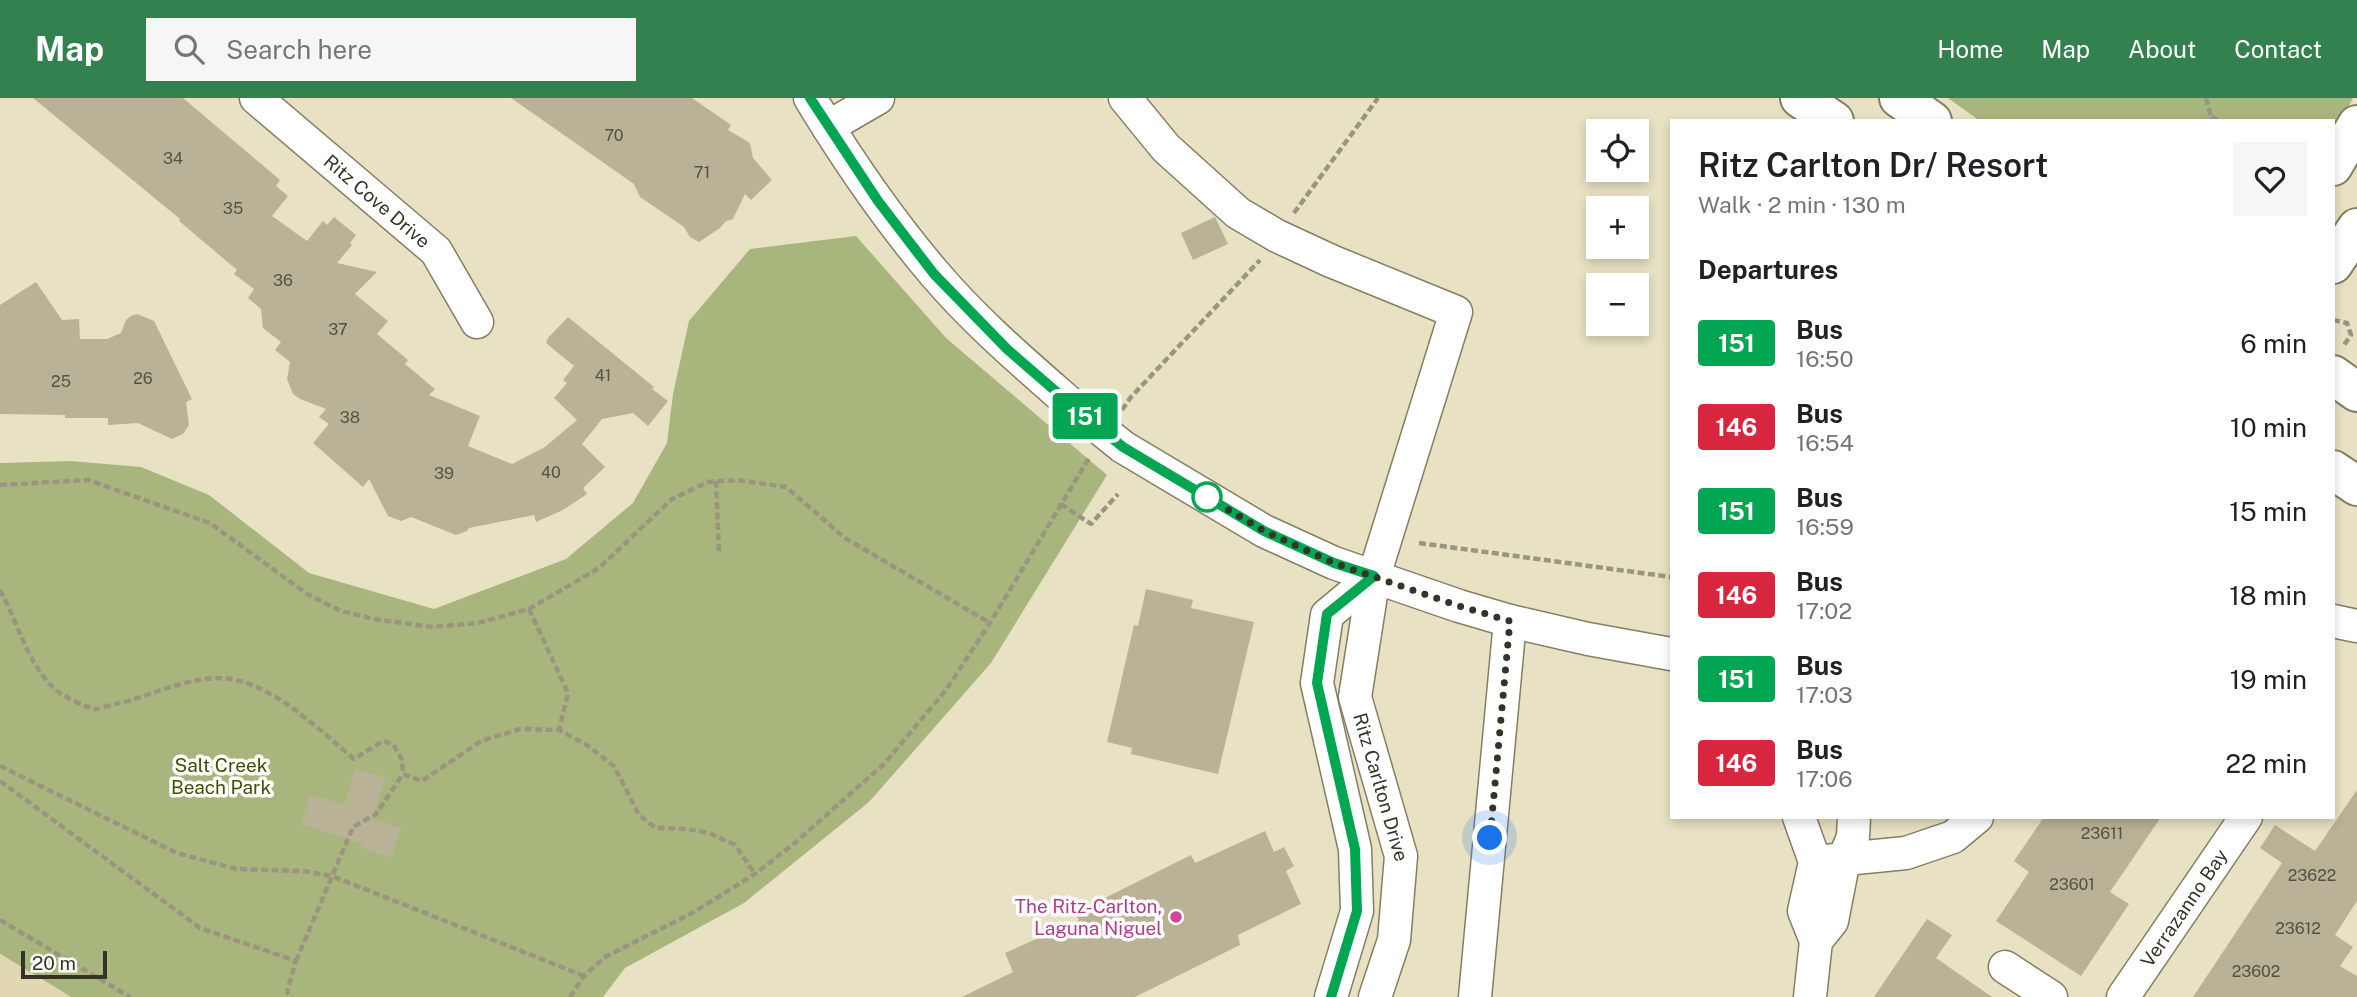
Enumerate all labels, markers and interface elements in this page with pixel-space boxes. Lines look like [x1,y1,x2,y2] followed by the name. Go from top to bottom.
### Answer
[146,18,636,81] search box
[35,30,104,68] text: Map
[170,30,208,68] icon: search
[226,34,372,65] text: Search here
[1937,35,2003,63] text: Home
[2041,35,2090,63] text: Map
[2128,35,2196,63] text: About
[2234,35,2322,63] text: Contact
[1586,119,1649,336] map controls
[1586,119,1649,182] button: locate
[604,126,624,145] house number: 70
[2233,142,2307,216] button: heart
[1698,146,2048,184] text: Ritz Carlton Dr/ Resort
[163,149,183,168] house number: 34
[320,150,435,252] street label: Ritz Cove Drive
[694,163,710,182] house number: 71
[1698,191,1906,218] text: Walk · 2 min · 130 m
[1586,196,1649,259] button: +
[223,199,243,218] house number: 35
[1698,254,1838,285] text: Departures
[273,271,293,290] house number: 36
[1586,273,1649,336] button: −
[1796,314,1843,345] text: Bus
[328,320,348,339] house number: 37
[2240,328,2307,359] text: 6 min
[1718,329,1755,357] text: 151
[1796,345,1854,372] text: 16:50
[595,366,611,385] house number: 41
[133,369,153,388] house number: 26
[51,372,71,391] house number: 25
[1045,393,1125,439] line badge: 151
[1796,398,1843,429] text: Bus
[1067,402,1103,430] text: 151
[340,408,360,427] house number: 38
[2230,412,2307,443] text: 10 min
[1716,413,1757,441] text: 146
[1796,429,1854,456] text: 16:54
[541,463,561,482] house number: 40
[434,464,454,483] house number: 39
[1192,482,1222,512] unlabelled marker
[1796,482,1843,513] text: Bus
[2229,496,2307,527] text: 15 min
[1718,497,1755,525] text: 151
[1796,513,1854,540] text: 16:59
[1796,566,1843,597] text: Bus
[2229,580,2307,611] text: 18 min
[1716,581,1757,609] text: 146
[1796,597,1852,624] text: 17:02
[1796,650,1843,681] text: Bus
[2230,664,2307,695] text: 19 min
[1718,665,1755,693] text: 151
[1796,681,1853,708] text: 17:03
[1349,710,1413,864] street label: Ritz Carlton Drive
[1796,734,1843,765] text: Bus
[2226,748,2307,779] text: 22 min
[1716,749,1757,777] text: 146
[171,754,271,798] park label: Salt Creek Beach Park
[1796,765,1853,792] text: 17:06
[1472,820,1507,855] your location
[2081,824,2123,843] house number: 23611
[2136,845,2232,971] street label: Verrazanno Bay
[2288,866,2336,885] house number: 23622
[2049,875,2095,894] house number: 23601
[1015,895,1162,939] place label: The Ritz-Carlton, Laguna Niguel
[1168,909,1184,925] marker: The Ritz-Carlton, Laguna Niguel
[2275,919,2321,938] house number: 23612
[21,948,107,980] scale bar
[32,952,76,974] text: 20 m
[2232,962,2280,981] house number: 23602

